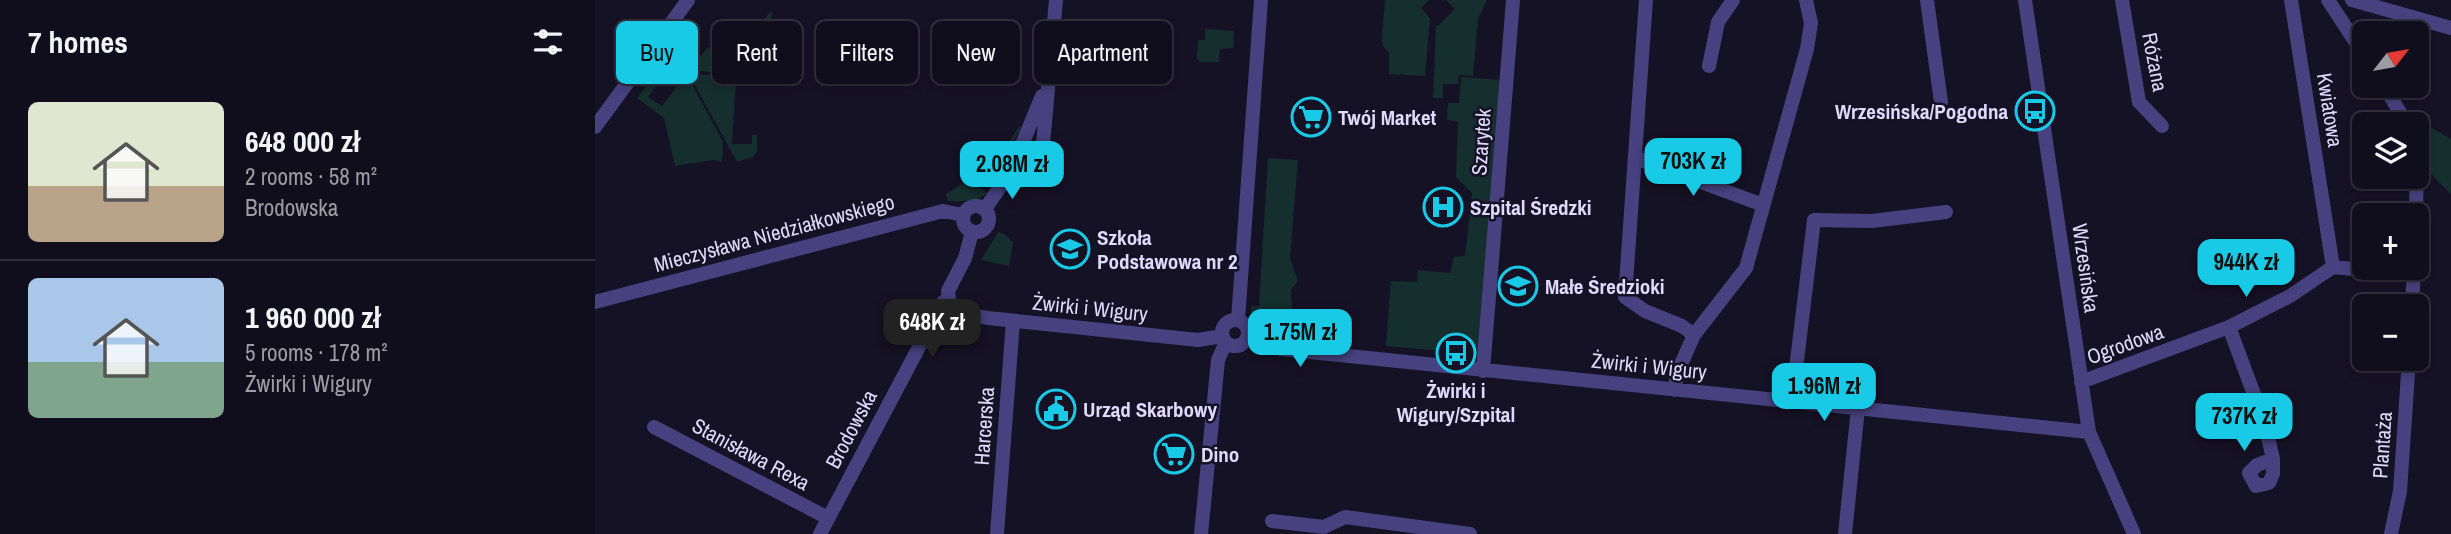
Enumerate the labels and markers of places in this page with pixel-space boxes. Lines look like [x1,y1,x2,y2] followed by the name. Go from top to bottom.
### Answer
[2014,90,2056,132] bus stop icon: Wrzesińska/Pogodna
[1290,96,1332,138] supermarket icon: Twój Market
[1835,97,2008,126] place label: Wrzesińska/Pogodna
[1338,103,1437,132] place label: Twój Market
[1628,138,1758,198] pin: 703K zł
[940,142,1084,201] pin: 2.08M zł
[1422,186,1464,228] hospital icon: Szpital Średzki
[1470,193,1592,222] place label: Szpital Średzki
[1097,223,1238,276] place label: Szkoła Podstawowa nr 2
[1049,228,1091,270] school or university icon: Szkoła Podstawowa nr 2
[2181,240,2311,299] pin: 944K zł
[1497,265,1539,307] school or university icon: Małe Średzioki
[1545,272,1665,301] place label: Małe Średzioki
[867,300,997,359] pin: 648K zł
[1228,310,1372,369] pin: 1.75M zł
[1435,332,1477,374] bus stop icon: Żwirki i Wigury/Szpital
[1752,364,1896,423] pin: 1.96M zł
[1397,376,1515,429] place label: Żwirki i Wigury/Szpital
[1035,388,1077,430] public building icon: Urząd Skarbowy
[2179,393,2309,453] pin: 737K zł
[1083,395,1217,424] place label: Urząd Skarbowy
[1153,433,1195,475] supermarket icon: Dino
[1201,440,1239,469] place label: Dino

